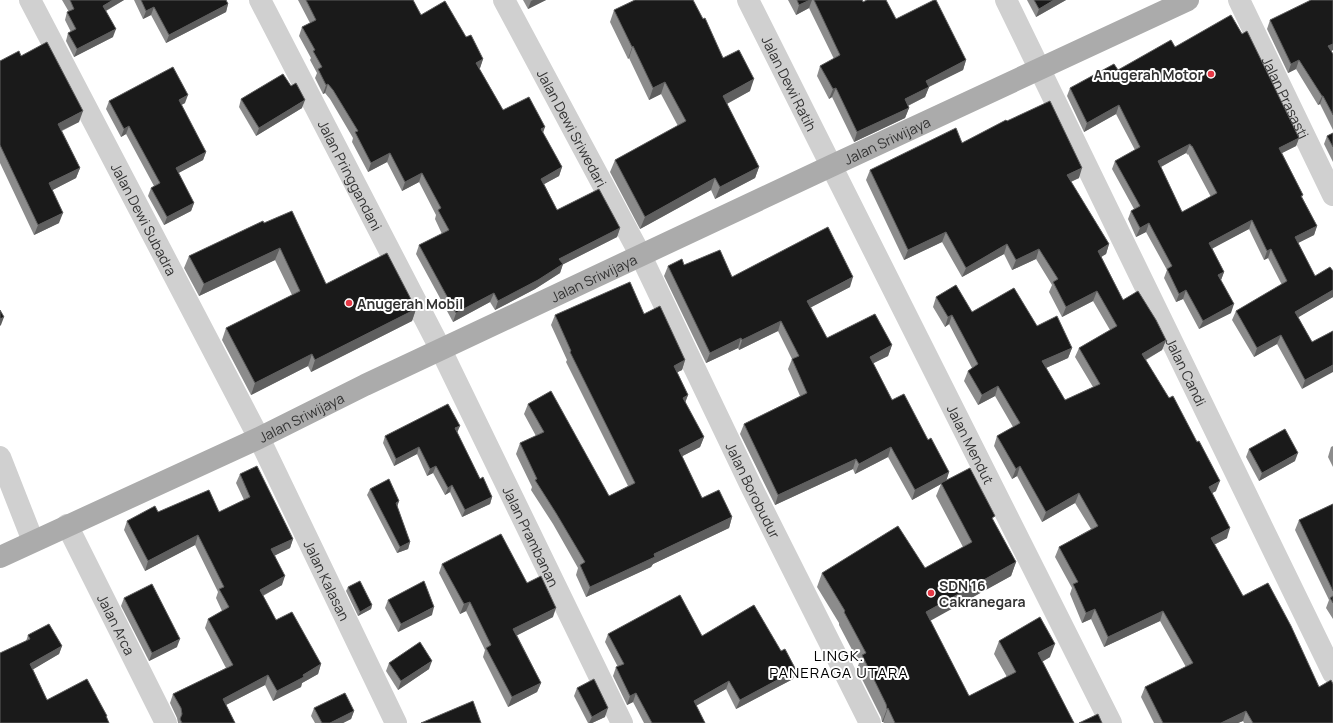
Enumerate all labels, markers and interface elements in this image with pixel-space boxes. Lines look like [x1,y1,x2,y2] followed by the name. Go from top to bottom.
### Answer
[758,32,822,134] street label: Jalan Dewi Ratih
[1258,53,1314,141] street label: Jalan Prasasti
[1093,65,1203,84] place label: Anugerah Motor
[533,66,612,190] street label: Jalan Dewi Sriwedari
[1206,69,1216,79] marker: Anugerah Motor
[841,112,933,168] street label: Jalan Sriwijaya
[314,116,387,234] street label: Jalan Pringgandani
[107,159,182,278] street label: Jalan Dewi Subadra
[547,249,640,306] street label: Jalan Sriwijaya
[357,294,463,313] place label: Anugerah Mobil
[344,298,354,308] marker: Anugerah Mobil
[1162,334,1211,409] street label: Jalan Candi
[255,388,347,446] street label: Jalan Sriwijaya
[943,401,999,488] street label: Jalan Mendut
[722,439,785,541] street label: Jalan Borobudur
[499,483,564,590] street label: Jalan Prambanan
[300,537,355,624] street label: Jalan Kalasan
[939,576,1026,611] place label: SDN 16 Cakranegara
[926,588,936,598] marker: SDN 16 Cakranegara
[93,591,140,658] street label: Jalan Arca
[769,645,909,683] district label: LINGK. PANERAGA UTARA

